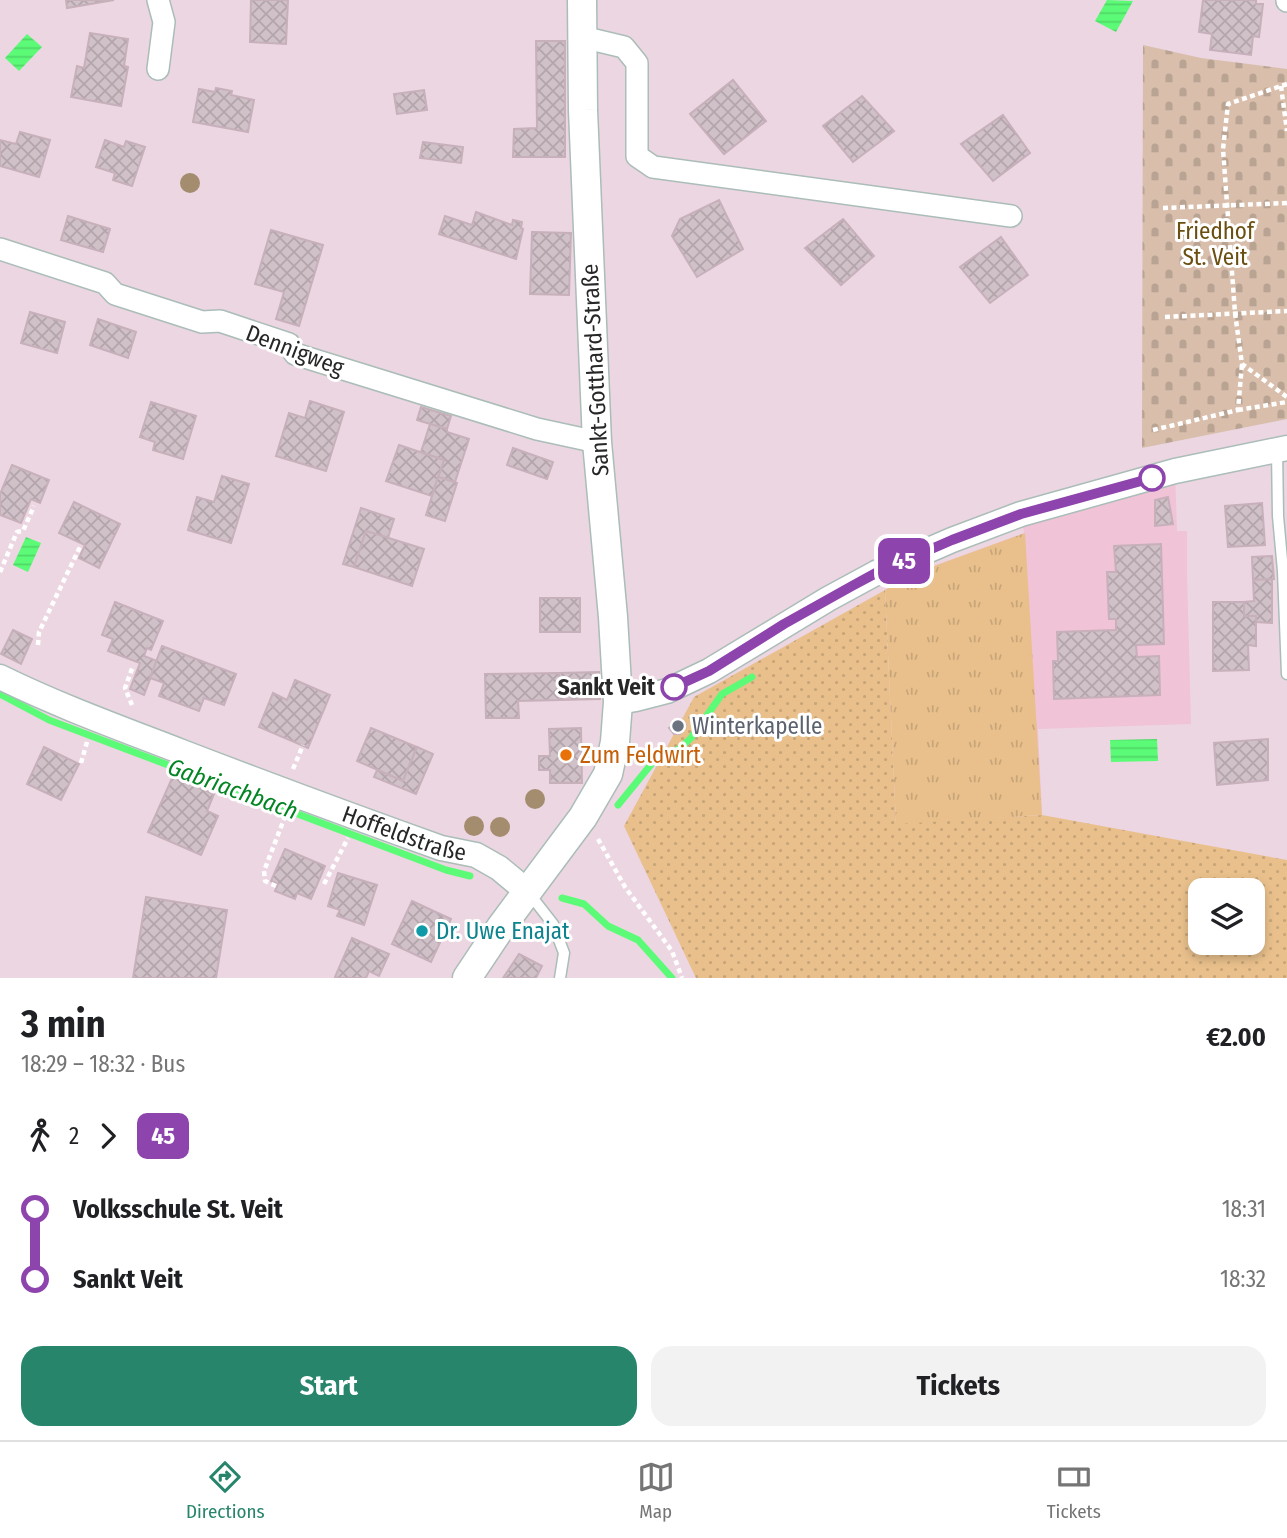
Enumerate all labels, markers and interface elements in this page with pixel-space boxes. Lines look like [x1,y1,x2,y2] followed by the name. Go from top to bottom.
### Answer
[1176,217,1256,271] park label: Friedhof St. Veit
[575,263,615,477] street label: Sankt-Gotthard-Straße
[242,319,348,382] street label: Dennigweg
[1139,465,1165,491] unlabelled marker
[872,538,936,584] line badge: 45
[892,547,916,575] text: 45
[558,673,656,701] place label: Sankt Veit
[661,674,687,700] marker: Sankt Veit
[692,712,822,740] place label: Winterkapelle
[670,718,686,734] marker: Winterkapelle
[580,741,701,769] place label: Zum Feldwirt
[558,747,574,763] marker: Zum Feldwirt
[164,753,302,825] water label: Gabriachbach
[339,800,469,867] street label: Hoffeldstraße
[1188,878,1265,955] map controls
[1188,878,1265,955] button: layers
[436,917,570,945] place label: Dr. Uwe Enajat
[414,923,430,939] marker: Dr. Uwe Enajat
[21,1001,106,1047] text: 3 min
[1206,1022,1266,1053] text: €2.00
[21,1050,185,1078] text: 18:29 – 18:32 · Bus
[21,1117,59,1155] icon: walk
[89,1117,127,1155] icon: forward
[69,1122,79,1150] text: 2
[151,1122,175,1150] text: 45
[73,1194,283,1225] text: Volksschule St. Veit
[1222,1195,1266,1223] text: 18:31
[73,1264,183,1295] text: Sankt Veit
[1220,1265,1266,1293] text: 18:32
[21,1346,637,1426] button: Start
[651,1346,1266,1426] button: Tickets
[186,1458,265,1523] tab: Directions
[637,1458,675,1523] tab: Map
[1047,1458,1101,1523] tab: Tickets

